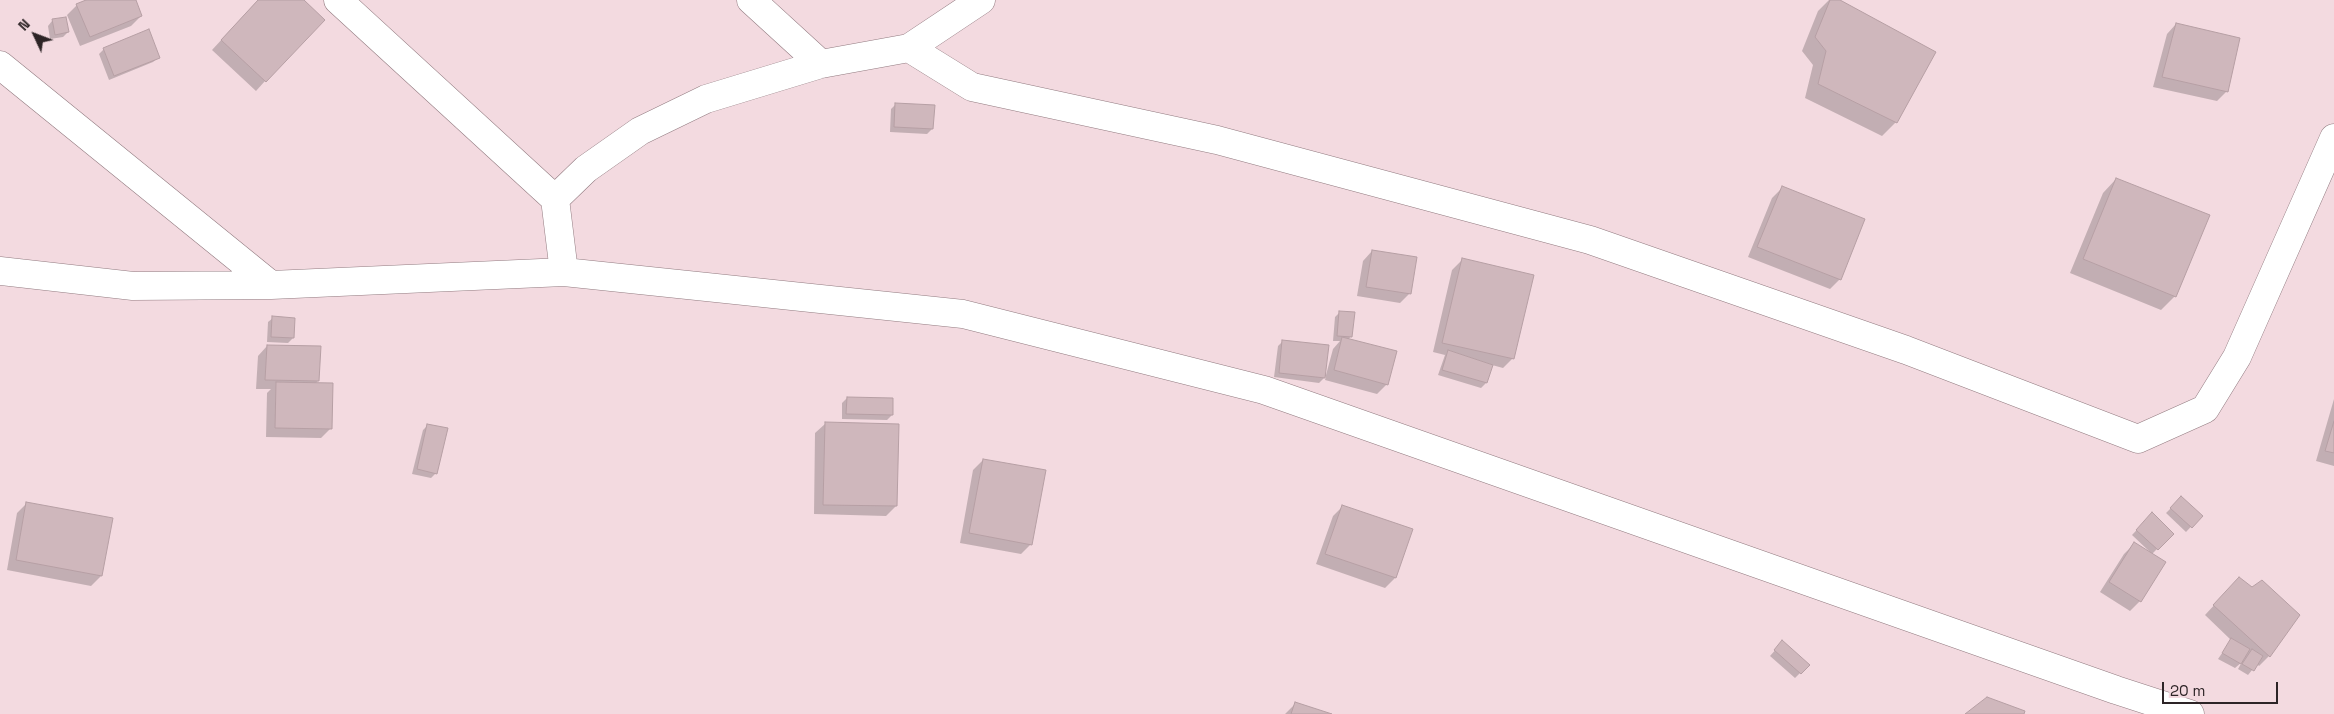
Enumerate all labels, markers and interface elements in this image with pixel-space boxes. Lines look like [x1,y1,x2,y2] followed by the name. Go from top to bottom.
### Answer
[10,10,60,60] north arrow
[14,15,34,34] text: N
[2164,672,2280,704] scale bar
[2170,681,2205,700] text: 20 m

